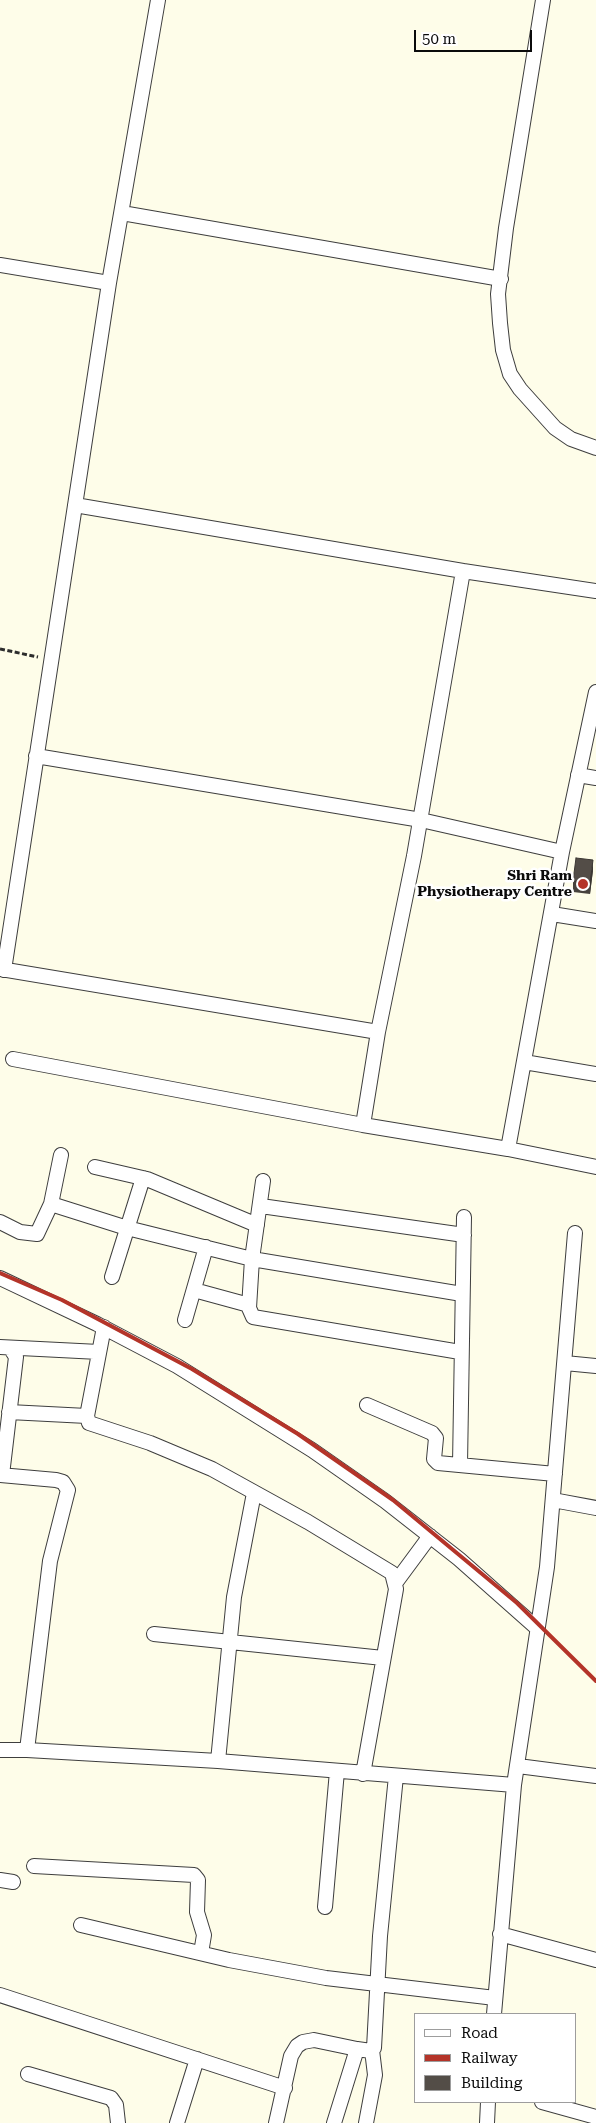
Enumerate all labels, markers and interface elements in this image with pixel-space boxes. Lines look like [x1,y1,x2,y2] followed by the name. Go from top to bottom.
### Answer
[416,20,534,52] scale bar
[422,30,456,48] text: 50 m
[417,868,572,900] place label: Shri Ram Physiotherapy Centre
[576,877,590,891] marker: Shri Ram Physiotherapy Centre
[414,2013,576,2103] legend
[461,2024,498,2042] text: Road
[461,2049,518,2067] text: Railway
[461,2074,522,2092] text: Building

